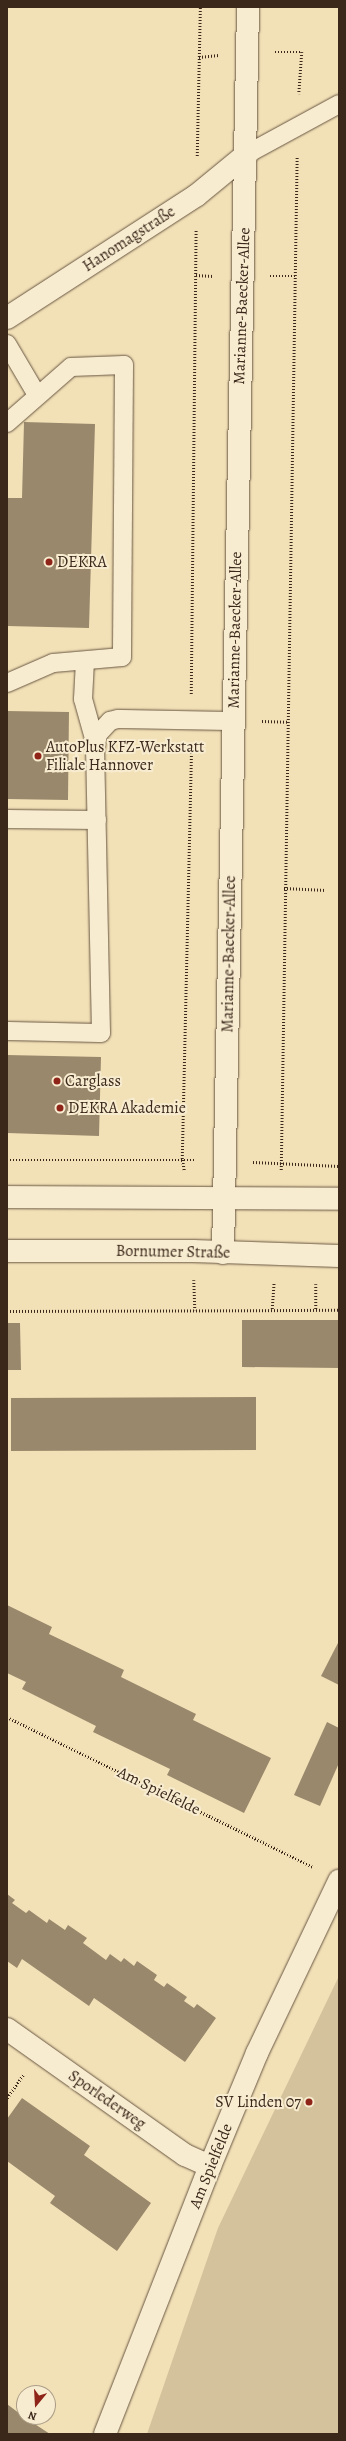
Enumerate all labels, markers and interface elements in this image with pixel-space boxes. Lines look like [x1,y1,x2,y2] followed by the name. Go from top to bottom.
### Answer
[79,202,179,276] street label: Hanomagstraße
[230,227,254,385] street label: Marianne-Baecker-Allee
[224,551,246,709] street label: Marianne-Baecker-Allee
[57,552,107,572] place label: DEKRA
[44,557,54,567] marker: DEKRA
[46,737,204,775] place label: AutoPlus KFZ-Werkstatt Filiale Hannover
[33,751,43,761] marker: AutoPlus KFZ-Werkstatt Filiale Hannover
[218,875,240,1033] street label: Marianne-Baecker-Allee
[65,1071,121,1091] place label: Carglass
[52,1076,62,1086] marker: Carglass
[68,1098,186,1118] place label: DEKRA Akademie
[55,1103,65,1113] marker: DEKRA Akademie
[116,1241,230,1263] street label: Bornumer Straße
[114,1763,204,1819] street label: Am Spielfelde
[65,2066,149,2134] street label: Sporlederweg
[215,2092,301,2112] place label: SV Linden 07
[304,2097,314,2107] marker: SV Linden 07
[185,2121,237,2211] street label: Am Spielfelde
[16,2385,56,2425] north arrow
[26,2408,39,2424] text: N

